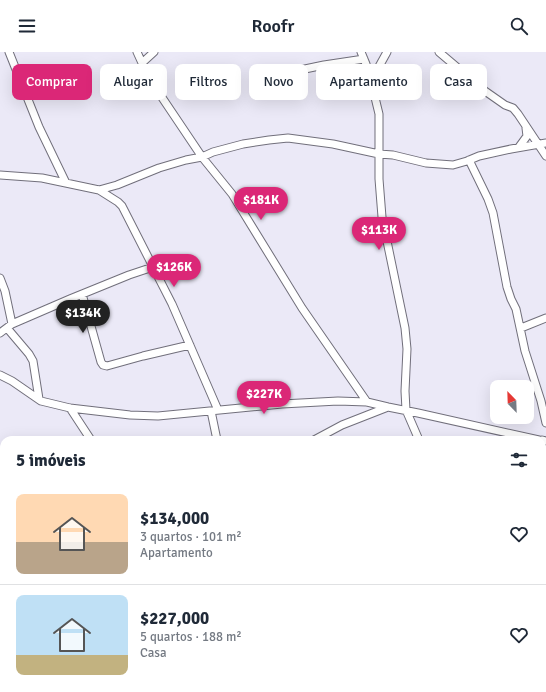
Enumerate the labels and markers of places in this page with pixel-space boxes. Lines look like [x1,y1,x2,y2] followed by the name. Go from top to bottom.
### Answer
[233,187,289,221] pin: $181K
[351,217,407,251] pin: $113K
[146,254,202,288] pin: $126K
[55,300,111,334] pin: $134K
[236,381,292,415] pin: $227K

